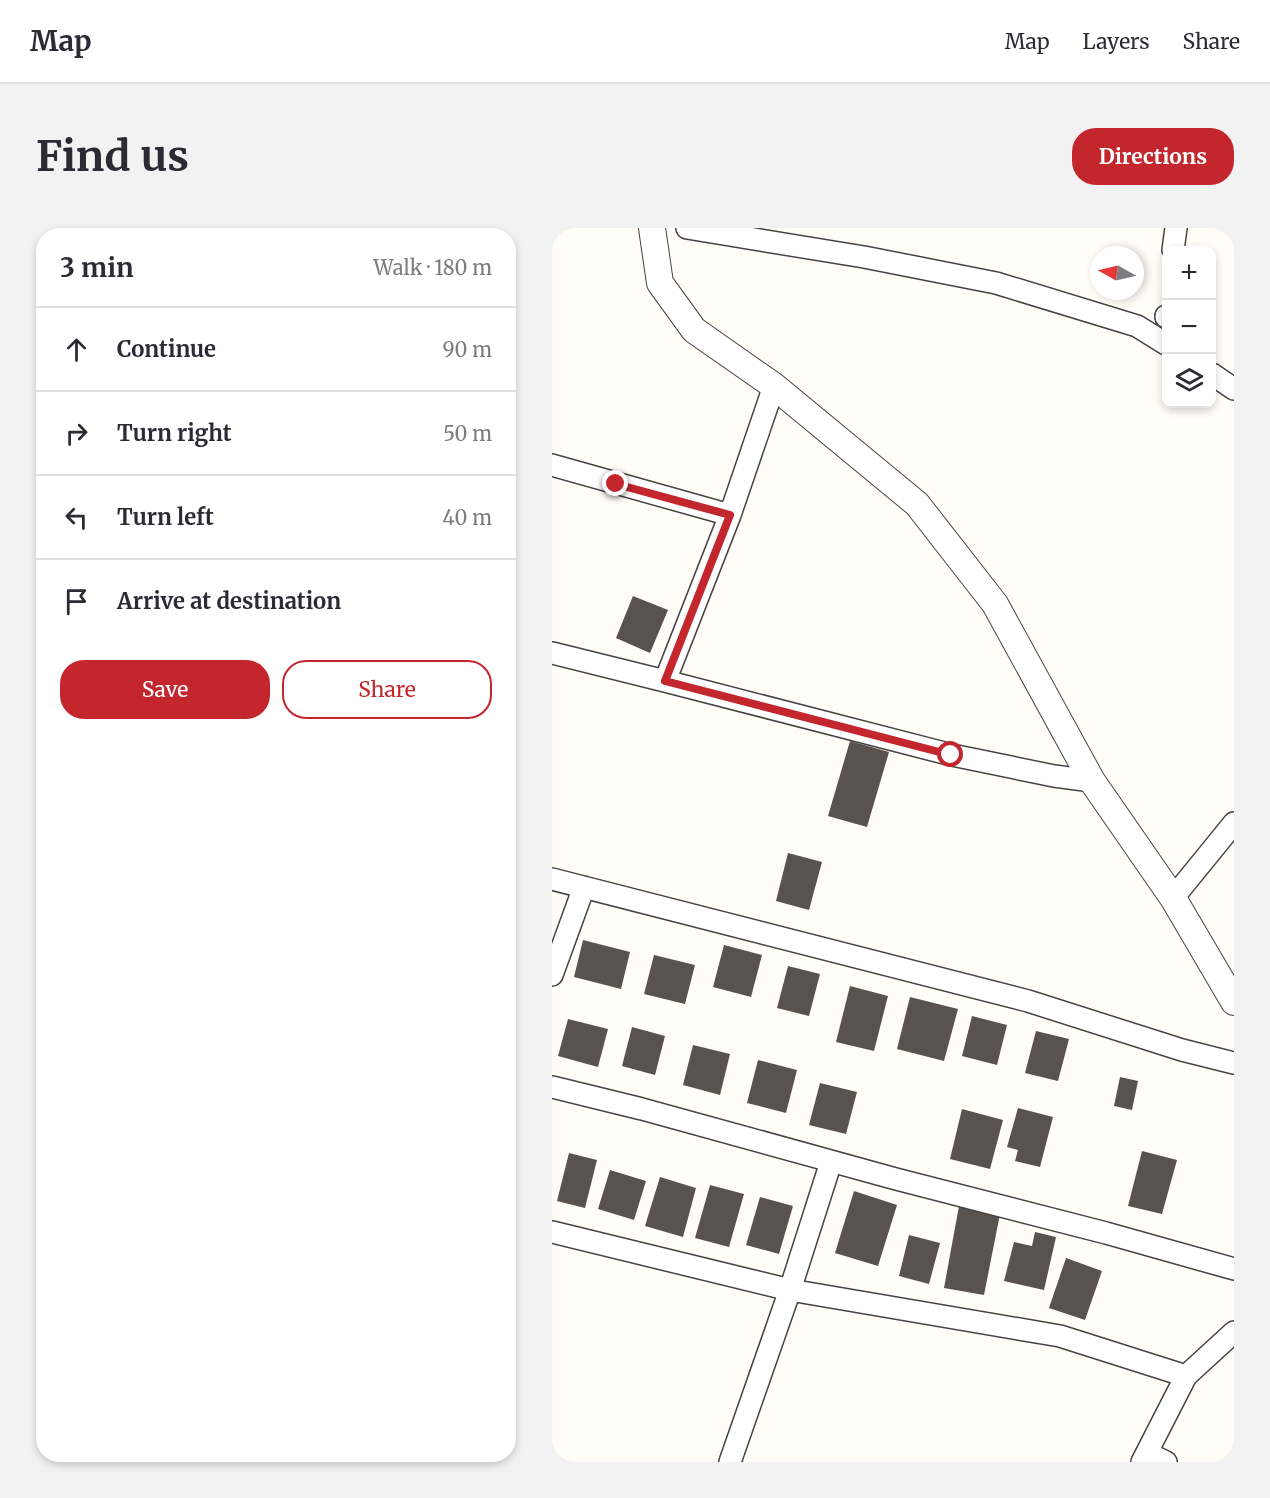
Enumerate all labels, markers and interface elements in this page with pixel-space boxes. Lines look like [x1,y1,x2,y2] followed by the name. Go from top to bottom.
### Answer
[30,23,92,59] text: Map
[1005,28,1050,55] text: Map
[1083,28,1150,55] text: Layers
[1183,28,1240,55] text: Share
[1072,128,1234,185] button: Directions
[36,130,189,182] text: Find us
[1090,246,1144,300] north arrow
[1162,246,1216,408] map controls
[1162,246,1216,300] button: +
[60,251,134,284] text: 3 min
[374,255,492,280] text: Walk · 180 m
[1162,300,1216,354] button: −
[60,333,93,366] icon: ahead
[117,335,216,363] text: Continue
[442,337,492,362] text: 90 m
[1162,354,1216,408] button: layers
[60,417,93,450] icon: right
[117,419,231,447] text: Turn right
[443,421,492,446] text: 50 m
[602,470,628,496] route end
[60,501,93,534] icon: left
[117,503,214,531] text: Turn left
[442,505,492,530] text: 40 m
[60,585,93,618] icon: arrive
[117,587,341,615] text: Arrive at destination
[60,660,270,719] button: Save
[282,660,492,719] button: Share
[937,741,963,767] route start

